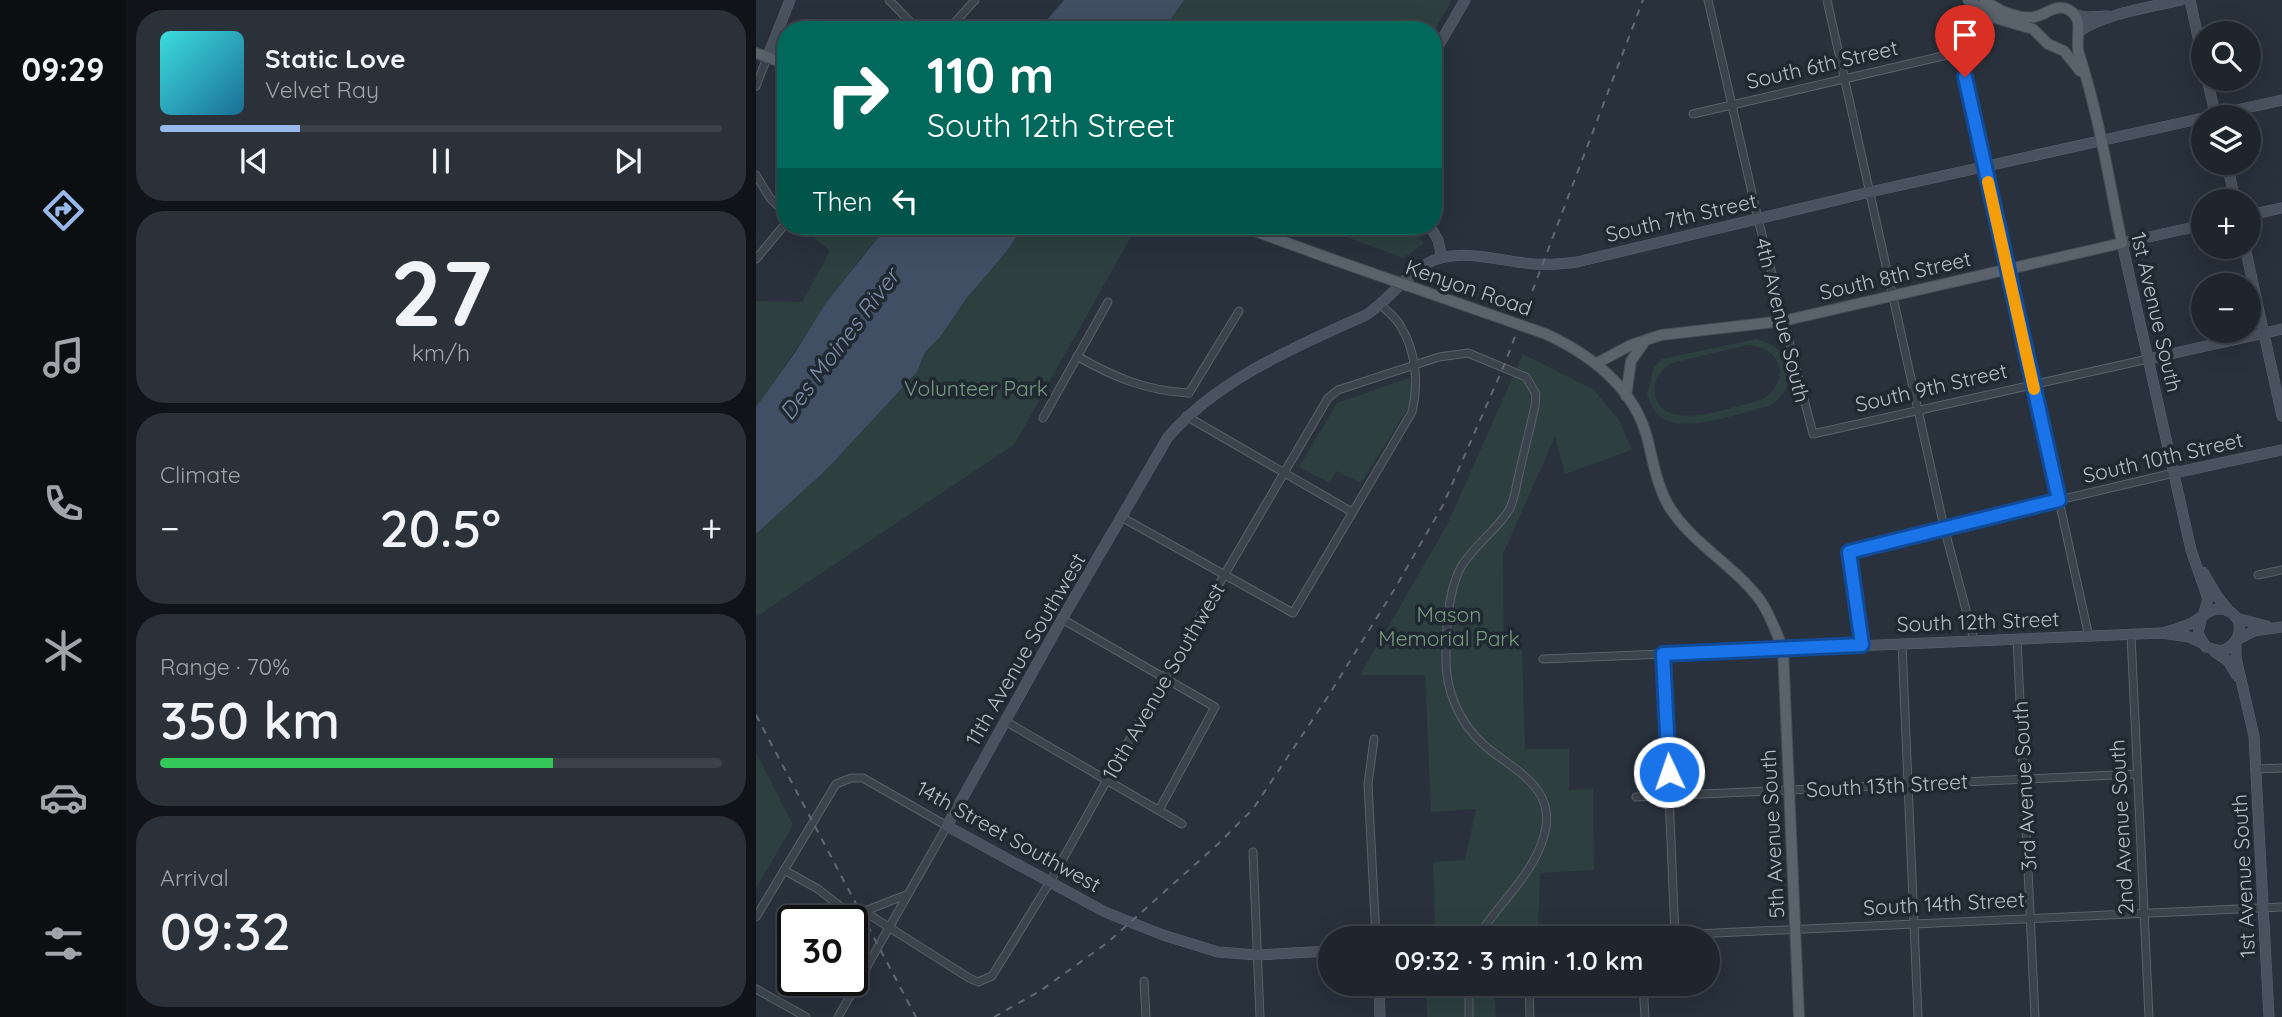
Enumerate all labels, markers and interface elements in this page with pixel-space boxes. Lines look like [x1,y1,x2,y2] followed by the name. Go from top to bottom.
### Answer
[1935,5,1995,77] pin
[1946,16,1984,54] icon: arrive
[2191,21,2261,343] map controls
[2191,21,2261,91] button: search
[1744,34,1900,94] street label: South 6th Street
[265,42,406,75] text: Static Love
[927,44,1054,105] text: 110 m
[22,49,104,89] text: 09:29
[812,49,903,140] icon: right
[265,75,379,104] text: Velvet Ray
[927,105,1175,145] text: South 12th Street
[2191,105,2261,175] button: layers
[235,142,273,180] icon: previous
[422,142,460,180] icon: pause
[609,142,647,180] icon: next
[886,182,924,220] icon: left
[812,185,872,218] text: Then
[39,186,88,235] icon: directions
[1603,187,1759,247] street label: South 7th Street
[2191,189,2261,259] button: +
[2126,229,2188,395] street label: 1st Avenue South
[390,235,492,349] text: 27
[1750,235,1816,405] street label: 4th Avenue South
[1817,245,1973,305] street label: South 8th Street
[1402,253,1536,321] street label: Kenyon Road
[773,260,907,425] water label: Des Moines River
[2191,273,2261,343] button: −
[39,333,88,382] icon: music
[412,338,470,367] text: km/h
[1853,357,2009,417] street label: South 9th Street
[904,375,1048,401] park label: Volunteer Park
[2080,426,2246,488] street label: South 10th Street
[160,460,241,489] text: Climate
[39,479,88,528] icon: phone
[379,495,501,560] text: 20.5°
[160,504,180,552] text: −
[701,504,722,552] text: +
[959,548,1091,750] street label: 11th Avenue Southwest
[1096,578,1230,784] street label: 10th Avenue Southwest
[1378,601,1520,651] park label: Mason Memorial Park
[1896,605,2060,637] street label: South 12th Street
[39,626,88,675] icon: climate
[160,652,290,681] text: Range · 70%
[160,687,340,752] text: 350 km
[2007,700,2041,872] street label: 3rd Avenue South
[1632,735,1706,809] position arrow
[2103,739,2139,915] street label: 2nd Avenue South
[1755,749,1789,919] street label: 5th Avenue South
[1805,768,1969,802] street label: South 13th Street
[39,773,88,822] icon: car
[912,775,1106,897] street label: 14th Street Southwest
[2226,794,2260,958] street label: 1st Avenue South
[160,863,229,892] text: Arrival
[1862,886,2026,920] street label: South 14th Street
[160,898,291,963] text: 09:32
[777,905,868,996] speed limit sign: 30
[39,919,88,968] icon: filters
[1395,944,1643,977] text: 09:32 · 3 min · 1.0 km

